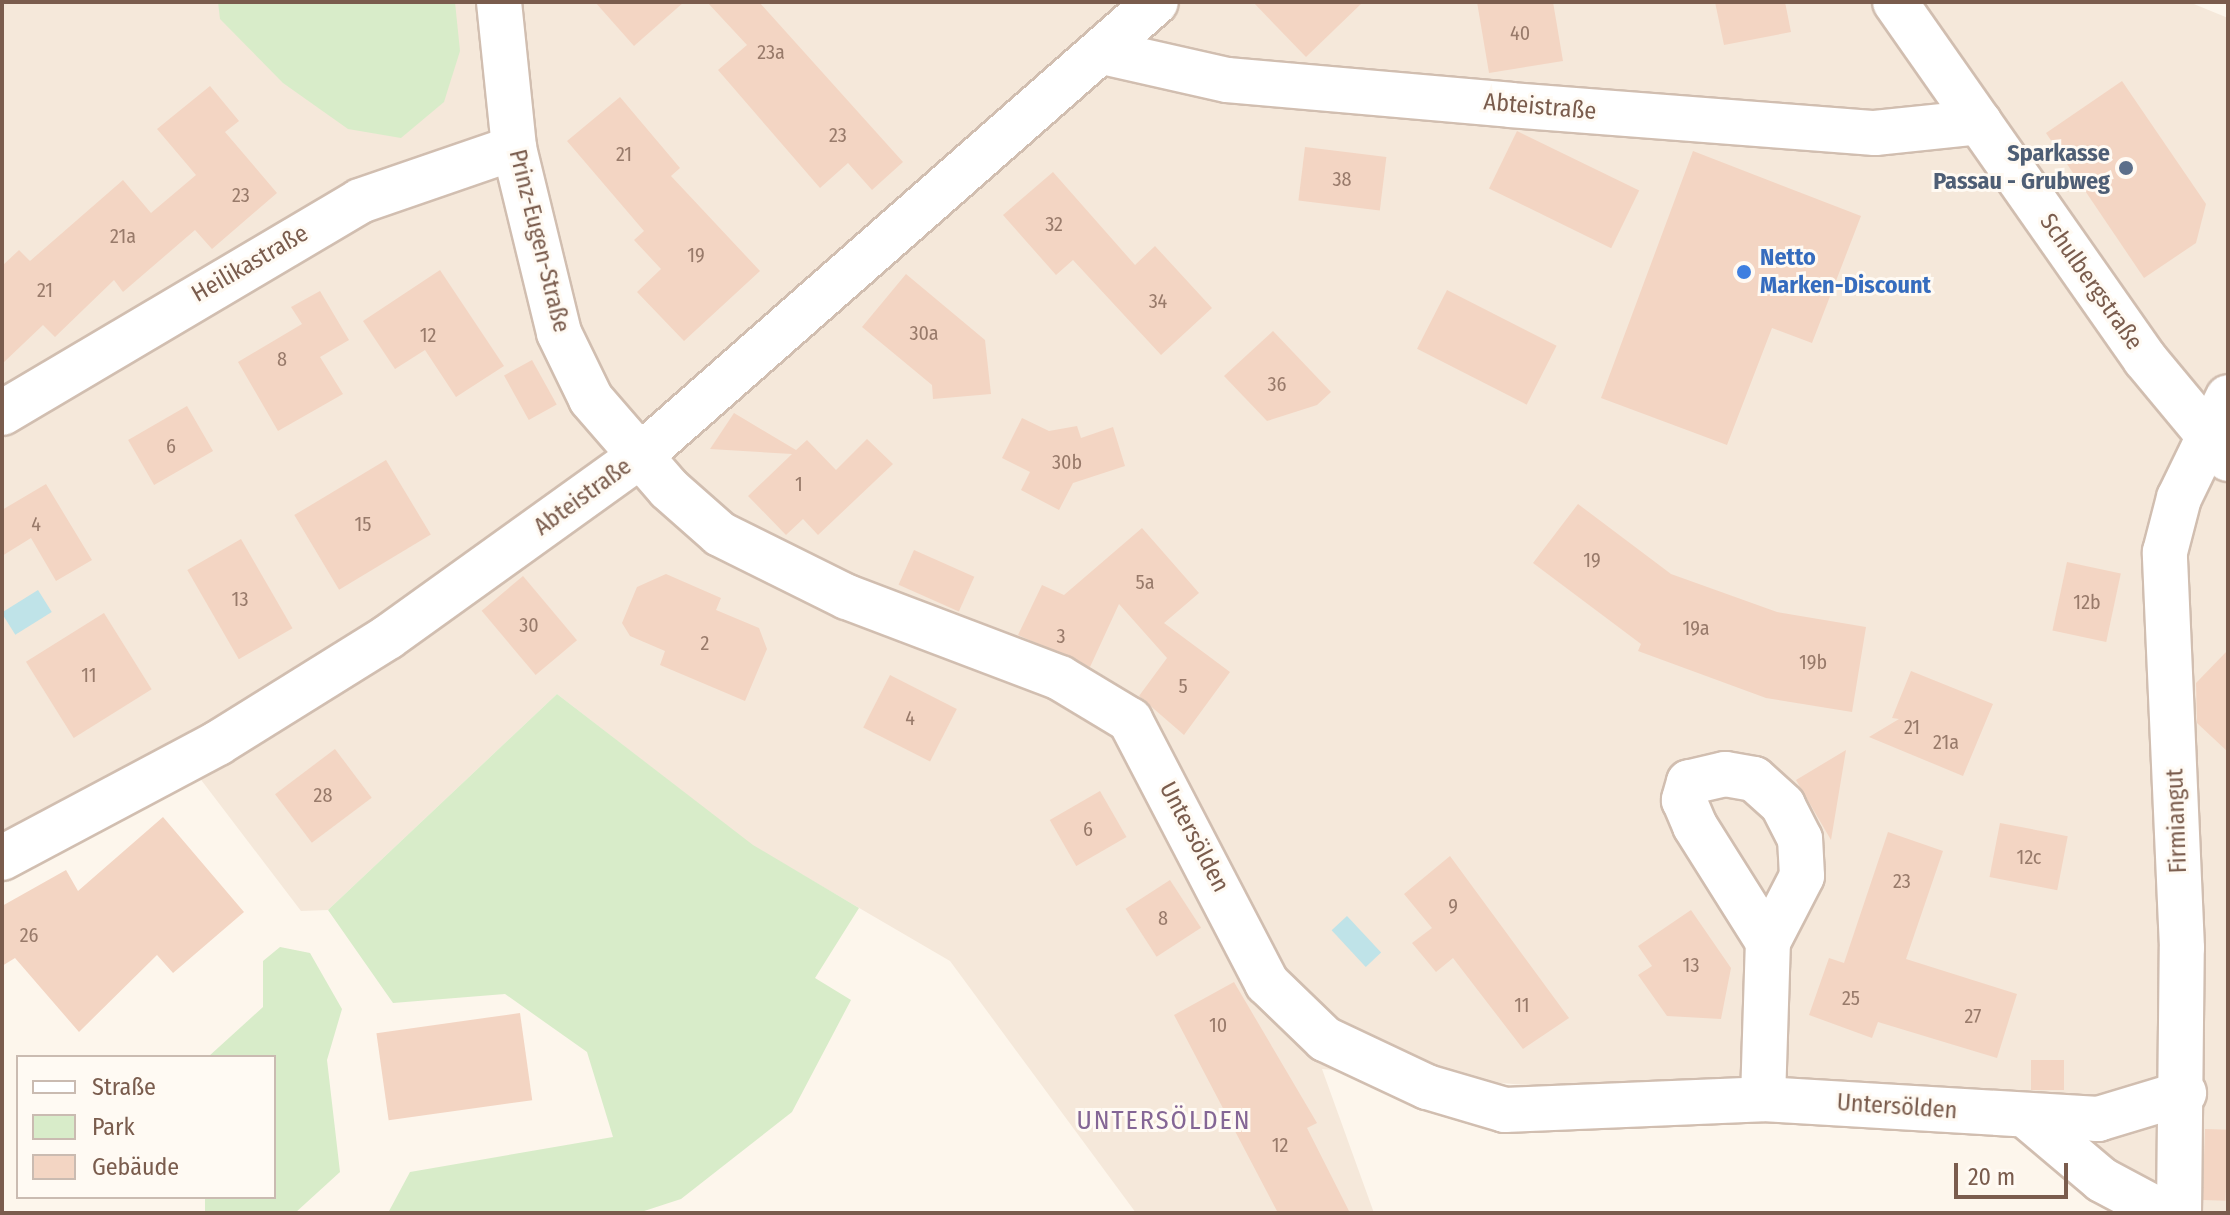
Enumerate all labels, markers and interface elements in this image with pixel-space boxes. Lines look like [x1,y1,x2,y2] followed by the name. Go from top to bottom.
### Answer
[1510,21,1530,45] house number: 40
[757,40,785,64] house number: 23a
[1482,88,1598,126] street label: Abteistraße
[829,123,847,147] house number: 23
[1933,140,2110,196] place label: Sparkasse Passau - Grubweg
[616,142,632,166] house number: 21
[502,147,576,335] street label: Prinz-Eugen-Straße
[2117,159,2135,177] marker: Sparkasse Passau - Grubweg
[1332,167,1352,191] house number: 38
[232,183,250,207] house number: 23
[2033,208,2149,356] street label: Schulbergstraße
[1045,212,1063,236] house number: 32
[187,219,313,309] street label: Heilikastraße
[110,224,136,248] house number: 21a
[687,243,705,267] house number: 19
[1760,244,1931,300] place label: Netto Marken-Discount
[1735,263,1753,281] marker: Netto Marken-Discount
[37,278,53,302] house number: 21
[1149,289,1167,313] house number: 34
[909,321,939,345] house number: 30a
[420,323,436,347] house number: 12
[277,347,287,371] house number: 8
[1268,372,1286,396] house number: 36
[166,434,176,458] house number: 6
[1052,450,1082,474] house number: 30b
[529,452,637,542] street label: Abteistraße
[795,472,803,496] house number: 1
[31,512,41,536] house number: 4
[355,512,371,536] house number: 15
[1583,548,1601,572] house number: 19
[1136,570,1154,594] house number: 5a
[232,587,248,611] house number: 13
[2073,590,2101,614] house number: 12b
[519,613,539,637] house number: 30
[1682,616,1710,640] house number: 19a
[1056,624,1066,648] house number: 3
[701,631,709,655] house number: 2
[1799,650,1827,674] house number: 19b
[81,663,97,687] house number: 11
[1178,674,1188,698] house number: 5
[905,706,915,730] house number: 4
[1904,715,1920,739] house number: 21
[1933,730,1959,754] house number: 21a
[2161,768,2193,874] street label: Firmiangut
[1153,777,1235,897] street label: Untersölden
[314,783,332,807] house number: 28
[1083,817,1093,841] house number: 6
[2017,845,2041,869] house number: 12c
[1893,869,1911,893] house number: 23
[1448,894,1458,918] house number: 9
[1158,906,1168,930] house number: 8
[20,923,38,947] house number: 26
[1683,953,1699,977] house number: 13
[1842,986,1860,1010] house number: 25
[1514,993,1530,1017] house number: 11
[1965,1004,1981,1028] house number: 27
[1209,1013,1227,1037] house number: 10
[16,1055,276,1199] legend
[92,1073,156,1101] text: Straße
[1836,1088,1958,1126] street label: Untersölden
[1076,1105,1252,1137] district label: UNTERSÖLDEN
[92,1113,135,1141] text: Park
[1272,1133,1288,1157] house number: 12
[1958,1147,2072,1197] scale bar
[92,1153,179,1181] text: Gebäude
[1968,1163,2015,1191] text: 20 m

